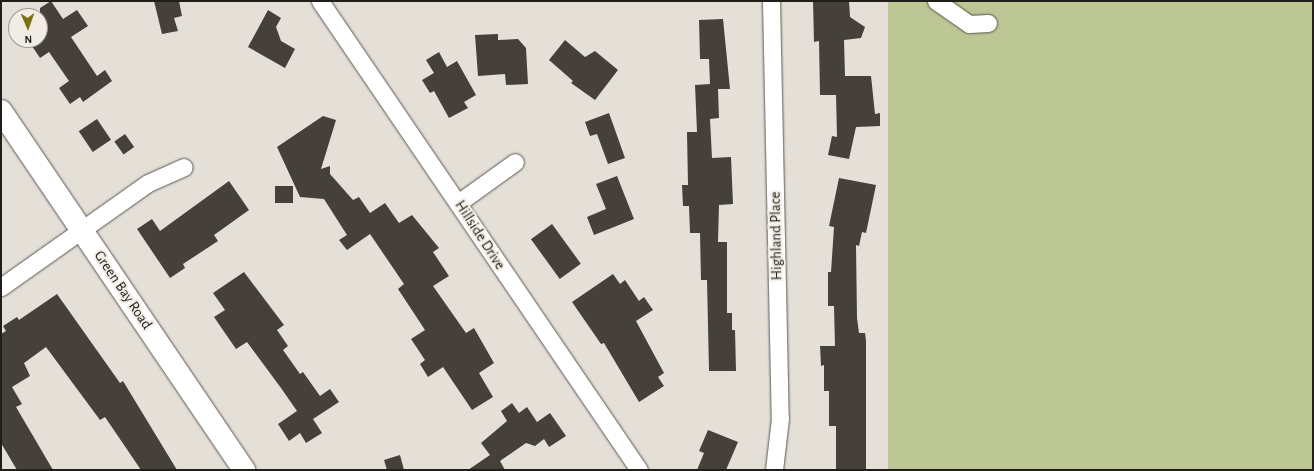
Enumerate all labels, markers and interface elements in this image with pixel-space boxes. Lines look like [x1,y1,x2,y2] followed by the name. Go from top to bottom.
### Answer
[8,8,48,48] north arrow
[24,34,32,45] text: N
[766,192,786,280] street label: Highland Place
[451,197,509,273] street label: Hillside Drive
[90,247,156,333] street label: Green Bay Road

